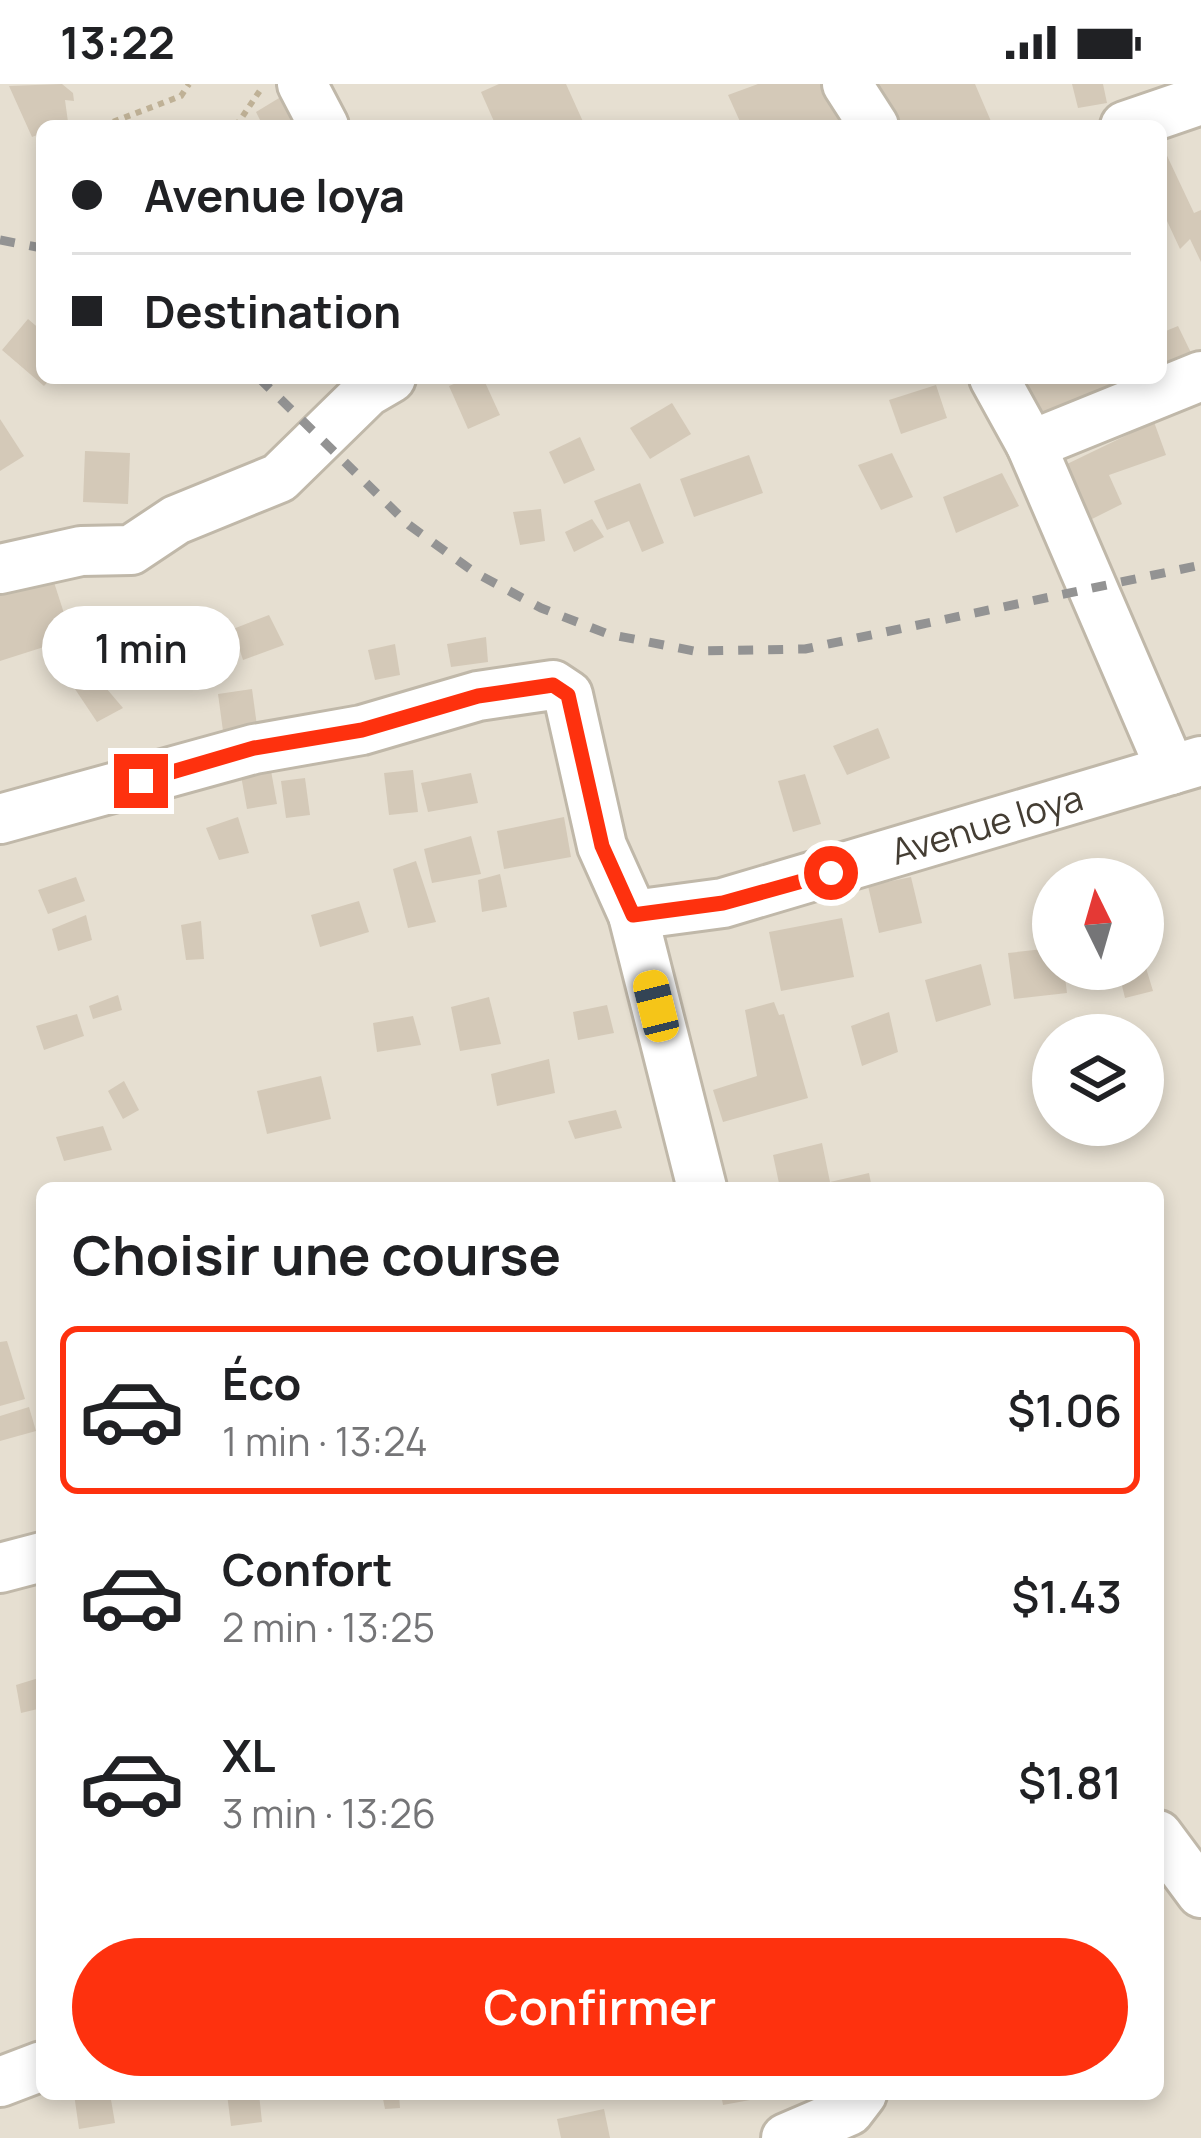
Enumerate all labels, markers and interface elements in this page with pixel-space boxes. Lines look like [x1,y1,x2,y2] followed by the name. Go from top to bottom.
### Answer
[60,11,175,73] text: 13:22
[144,164,405,226] text: Avenue loya
[144,280,401,342] text: Destination
[42,607,240,691] callout: 1 min
[95,621,187,675] text: 1 min
[114,754,168,808] route end
[885,773,1088,876] street label: Avenue loya
[804,846,858,900] route start
[1032,858,1164,990] north arrow
[1032,858,1164,1146] map controls
[630,967,682,1045] car
[1032,1014,1164,1146] button: layers
[72,1217,561,1291] text: Choisir une course
[222,1352,301,1414] text: Éco
[78,1356,186,1464] icon: car
[1007,1379,1122,1441] text: $1.06
[222,1414,428,1468] text: 1 min · 13:24
[222,1538,393,1600] text: Confort
[78,1542,186,1650] icon: car
[1011,1565,1122,1627] text: $1.43
[222,1600,435,1654] text: 2 min · 13:25
[222,1724,276,1786] text: XL
[78,1728,186,1836] icon: car
[1018,1751,1122,1813] text: $1.81
[222,1786,436,1840] text: 3 min · 13:26
[72,1938,1128,2076] button: Confirmer

